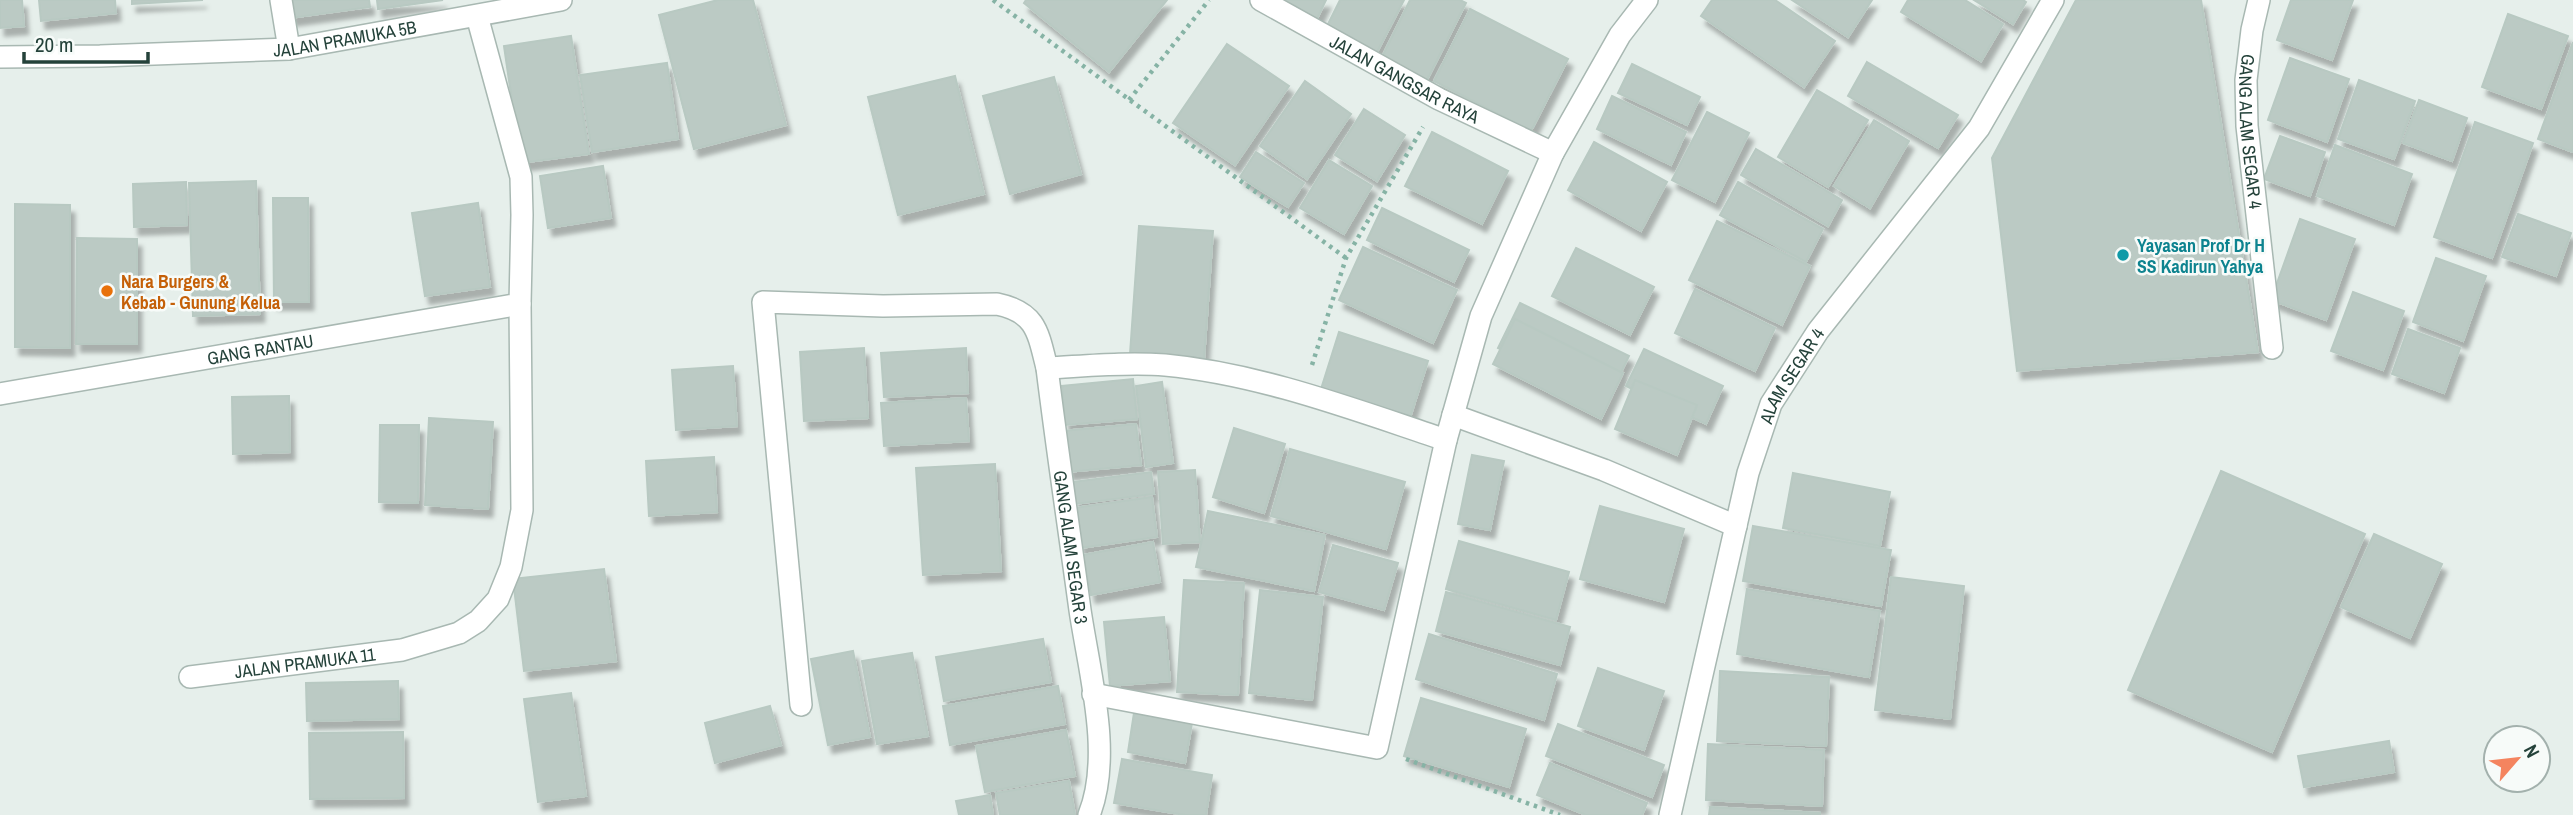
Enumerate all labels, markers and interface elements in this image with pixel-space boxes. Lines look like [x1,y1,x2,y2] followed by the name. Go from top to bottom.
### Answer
[273,14,418,62] street label: JALAN PRAMUKA 5B
[24,21,149,65] scale bar
[1326,28,1484,129] street label: JALAN GANGSAR RAYA
[35,30,73,59] text: 20 m
[2233,53,2269,210] street label: GANG ALAM SEGAR 4
[2137,233,2265,279] place label: Yayasan Prof Dr H SS Kadirun Yahya
[2115,247,2131,263] marker: Yayasan Prof Dr H SS Kadirun Yahya
[121,269,281,315] place label: Nara Burgers & Kebab - Gunung Kelua
[99,283,115,299] marker: Nara Burgers & Kebab - Gunung Kelua
[1753,323,1830,428] street label: ALAM SEGAR 4
[205,328,315,370] street label: GANG RANTAU
[1048,469,1095,626] street label: GANG ALAM SEGAR 3
[233,641,378,684] street label: JALAN PRAMUKA 11
[2482,724,2552,794] north arrow
[2518,740,2546,762] text: N

